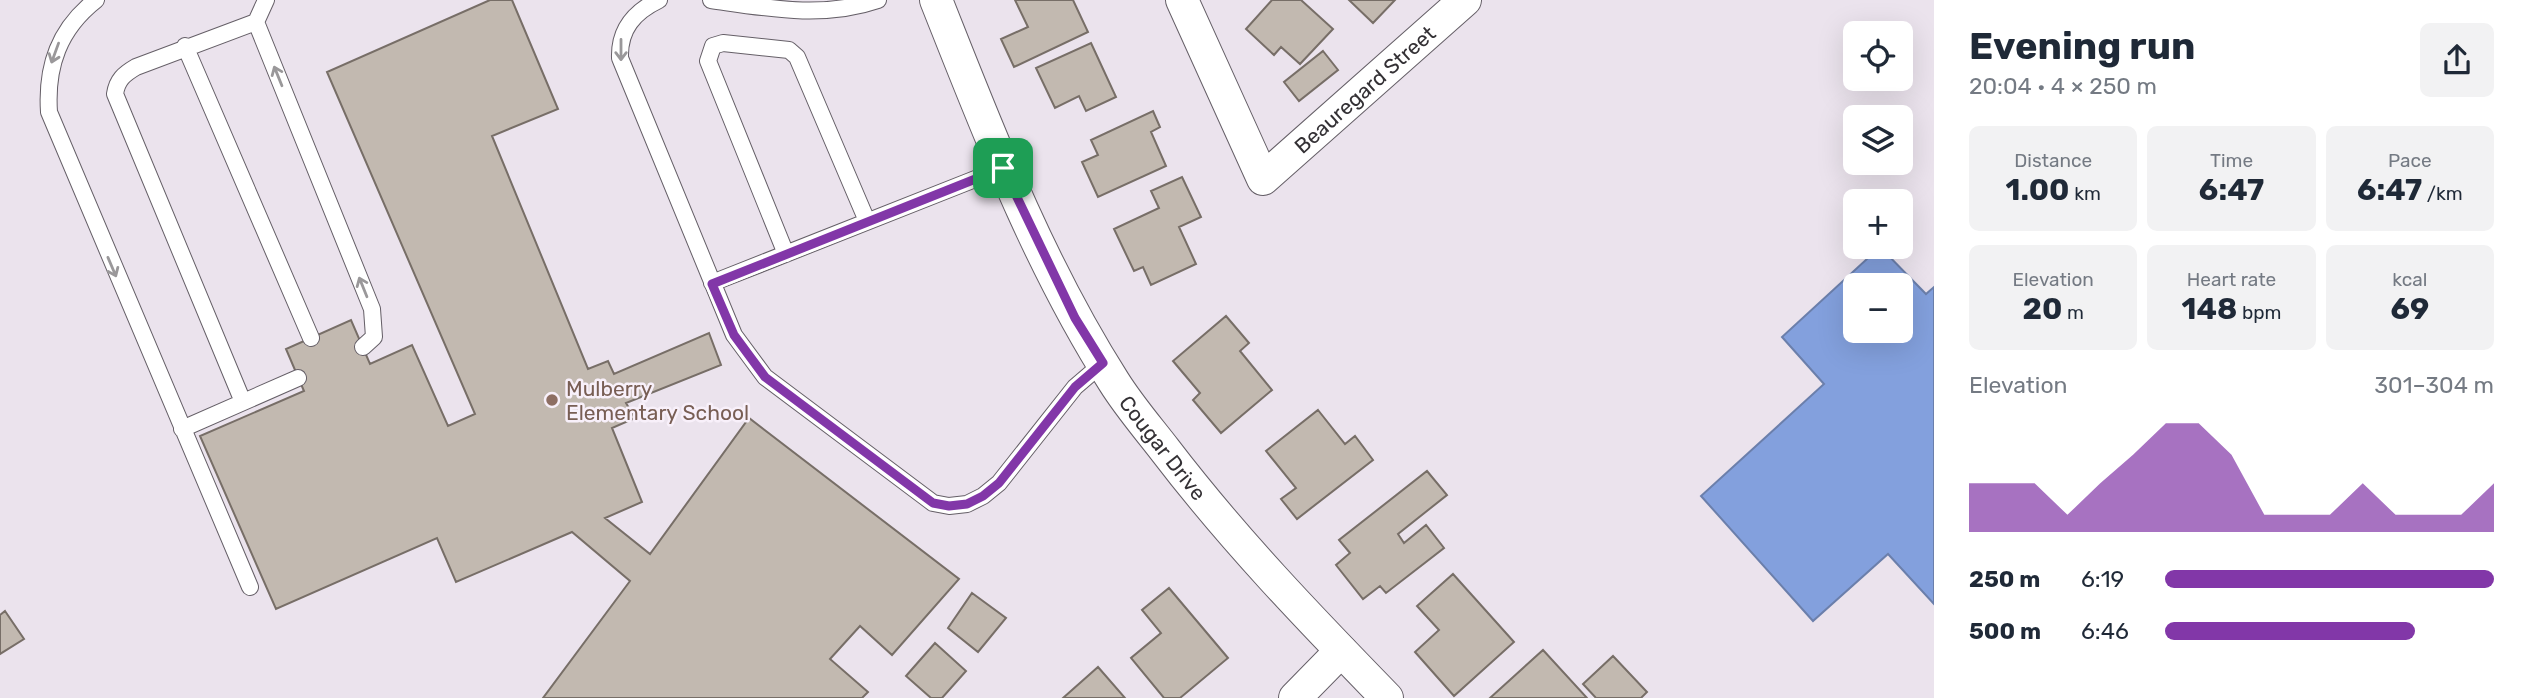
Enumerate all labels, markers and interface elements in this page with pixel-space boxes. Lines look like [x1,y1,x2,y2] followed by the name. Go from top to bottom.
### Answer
[1289,20,1440,158] street label: Beauregard Street
[1843,21,1913,343] map controls
[1843,21,1913,91] button: locate
[1969,23,2195,69] text: Evening run
[2420,23,2494,97] button: share
[614,38,628,61] one-way arrow
[48,42,60,64] one-way arrow
[270,66,283,87] one-way arrow
[1969,72,2157,100] text: 20:04 · 4 × 250 m
[1843,105,1913,175] button: layers
[973,138,1033,198] pin
[984,149,1022,187] icon: arrive
[2014,149,2092,172] text: Distance
[2210,149,2253,172] text: Time
[2388,149,2432,172] text: Pace
[2005,172,2070,208] text: 1.00
[2199,172,2264,208] text: 6:47
[2357,172,2422,208] text: 6:47
[2070,182,2101,205] text: km
[2422,182,2463,205] text: /km
[1843,189,1913,259] button: +
[106,256,119,277] one-way arrow
[2012,268,2094,291] text: Elevation
[2187,268,2276,291] text: Heart rate
[2392,268,2427,291] text: kcal
[1843,273,1913,343] button: −
[356,277,369,298] one-way arrow
[2022,291,2062,327] text: 20
[2182,291,2237,327] text: 148
[2390,291,2429,327] text: 69
[2062,301,2084,324] text: m
[2237,301,2281,324] text: bpm
[1969,371,2068,399] text: Elevation
[2374,371,2494,399] text: 301–304 m
[566,376,749,425] place label: Mulberry Elementary School
[1114,390,1212,505] street label: Cougar Drive
[544,392,560,408] marker: Mulberry Elementary School
[1969,565,2040,593] text: 250 m
[2081,565,2124,593] text: 6:19
[1969,617,2041,645] text: 500 m
[2081,617,2129,645] text: 6:46

